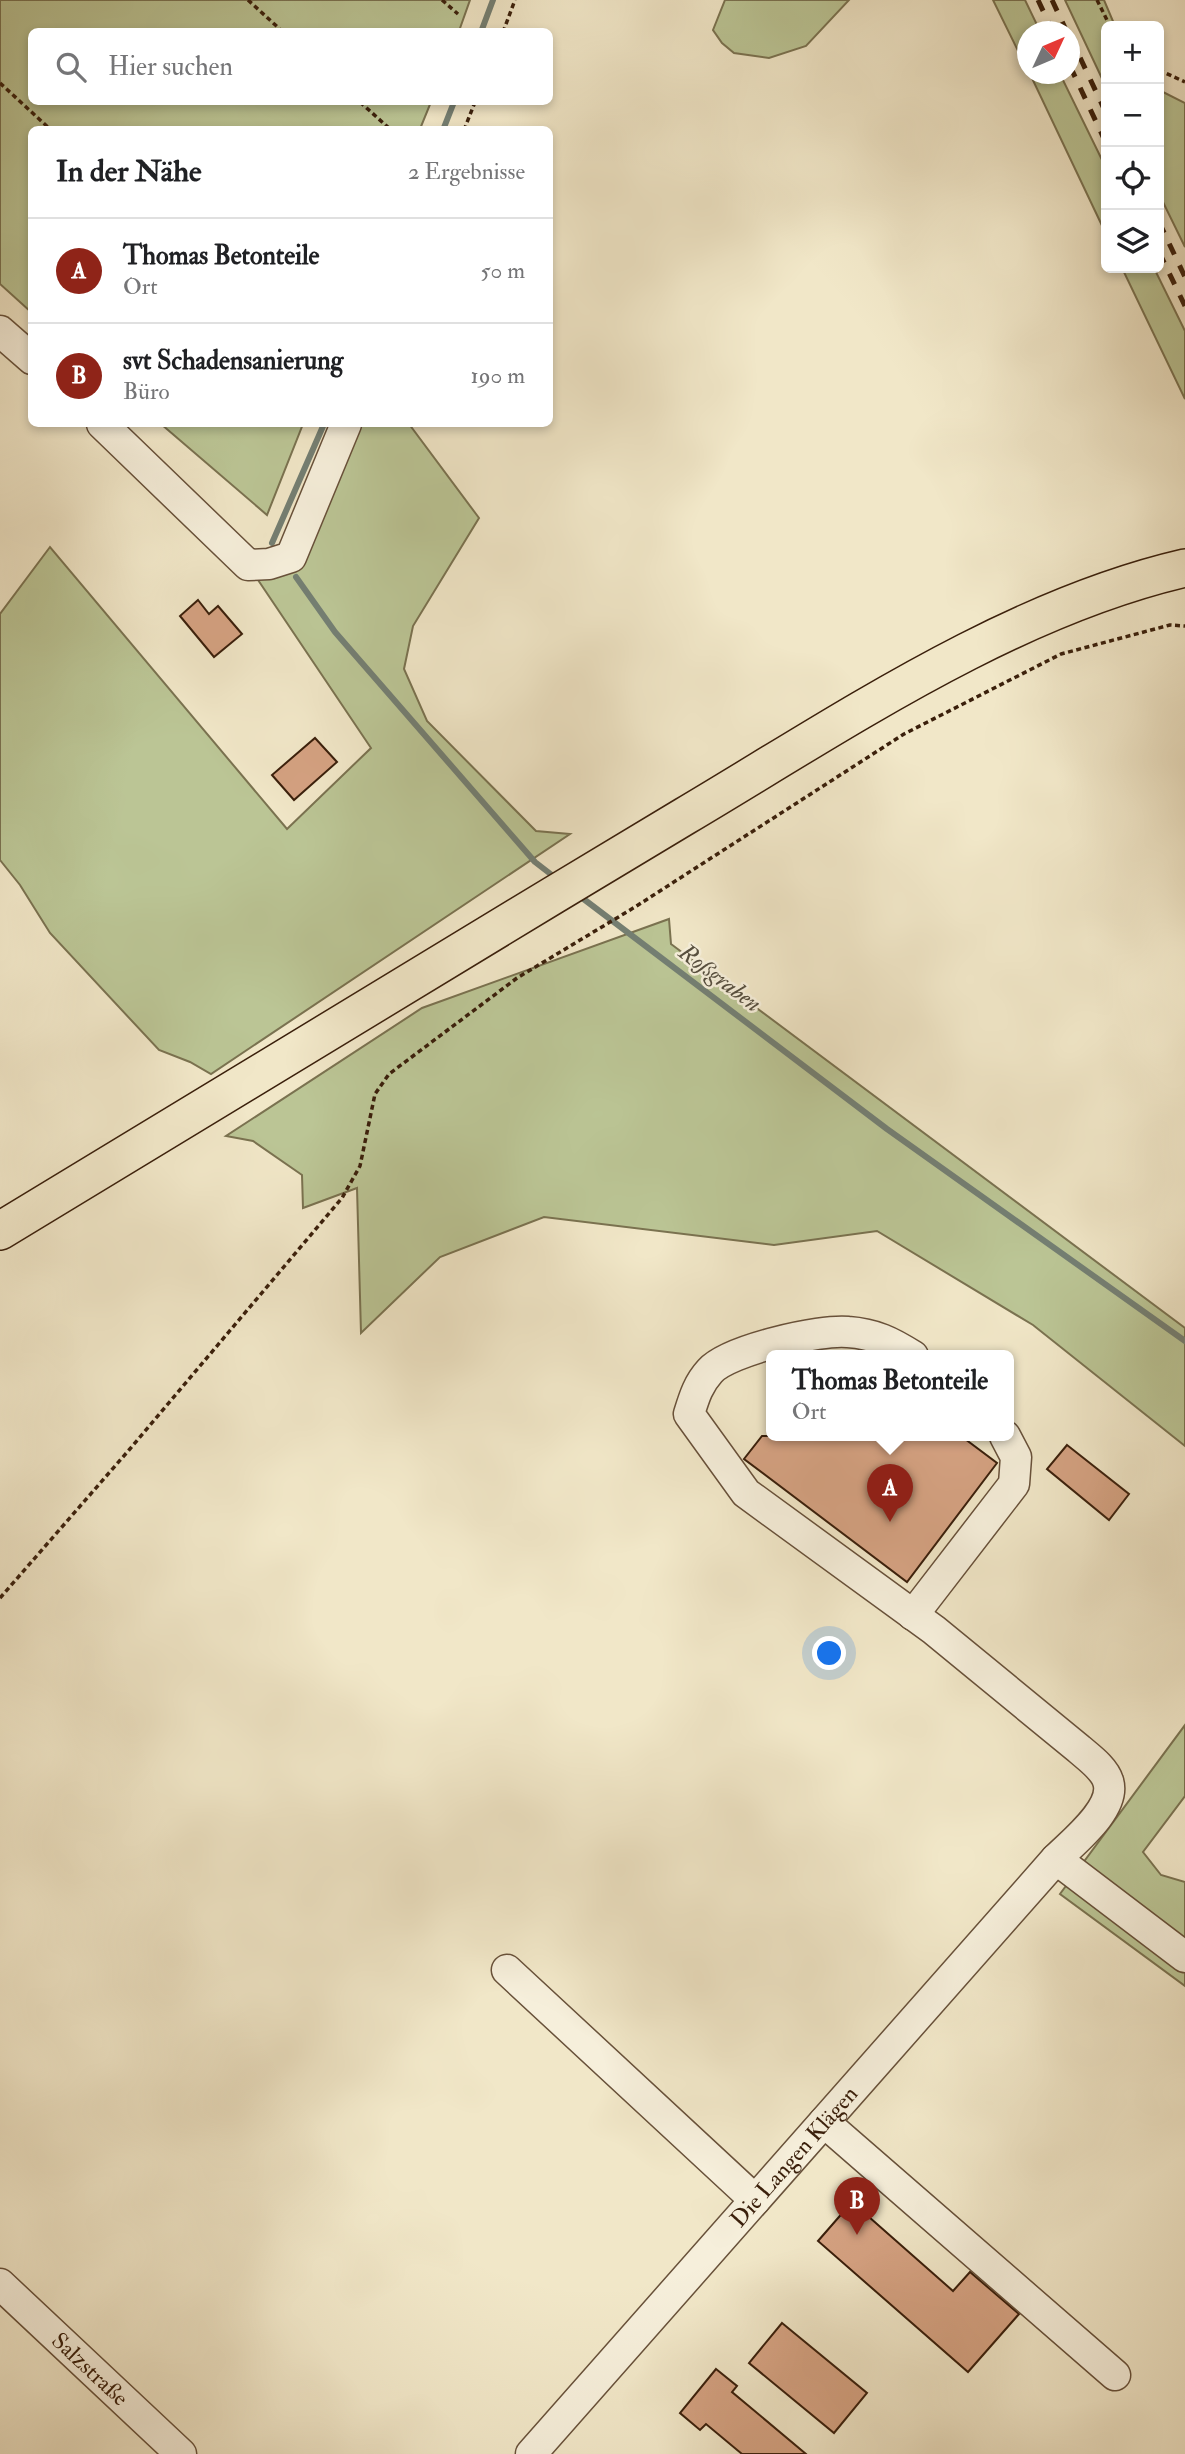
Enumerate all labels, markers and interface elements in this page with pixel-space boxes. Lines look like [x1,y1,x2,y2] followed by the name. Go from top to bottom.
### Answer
[1017,21,1080,84] north arrow
[1101,21,1164,273] map controls
[1101,21,1164,84] button: +
[28,28,553,105] search box
[52,48,90,86] icon: search
[108,51,233,83] text: Hier suchen
[1101,84,1164,147] button: −
[1101,147,1164,210] button: locate
[56,153,201,190] text: In der Nähe
[408,157,525,186] text: 2 Ergebnisse
[1101,210,1164,273] button: layers
[123,240,319,272] text: Thomas Betonteile
[72,256,86,285] text: A
[481,256,525,285] text: 50 m
[123,272,158,301] text: Ort
[123,345,343,377] text: svt Schadensanierung
[71,361,87,390] text: B
[471,361,525,390] text: 190 m
[123,377,170,406] text: Büro
[672,936,767,1019] water label: Roßgraben
[766,1350,1014,1441] popup
[792,1365,988,1397] text: Thomas Betonteile
[792,1397,827,1426] text: Ort
[867,1464,913,1522] pin: A
[812,1636,846,1670] your location
[724,2079,864,2233] street label: Die Langen Klägen
[834,2177,880,2235] pin: B
[46,2326,135,2412] street label: Salzstraße

